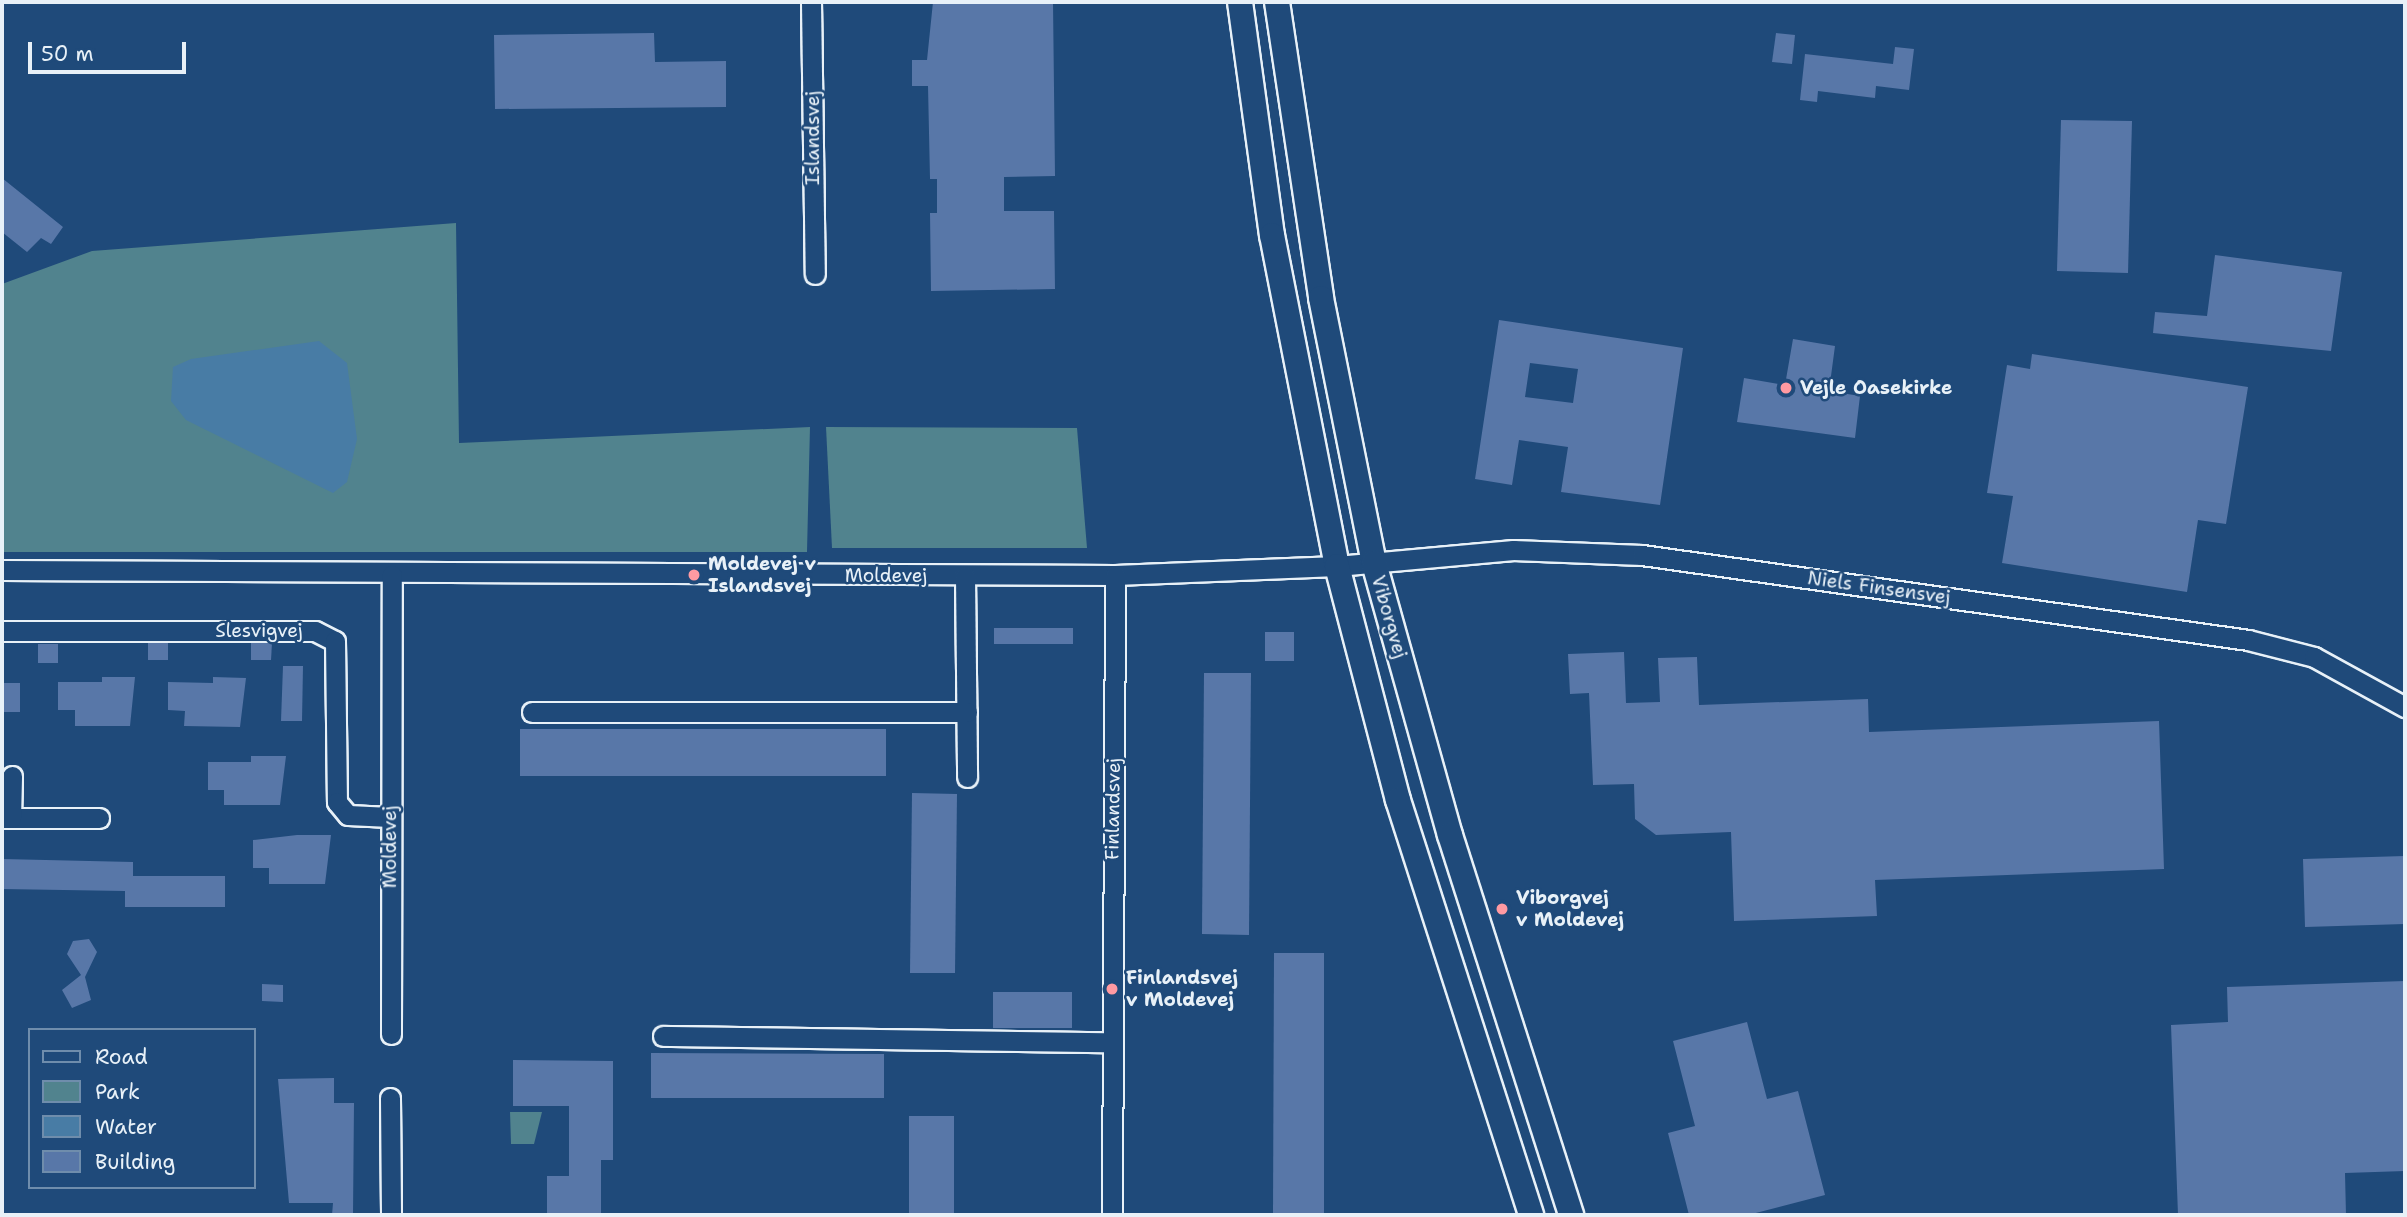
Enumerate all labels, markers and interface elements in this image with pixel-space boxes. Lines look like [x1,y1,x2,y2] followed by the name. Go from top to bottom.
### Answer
[32,28,189,72] scale bar
[41,40,94,68] text: 50 m
[802,91,824,185] street label: Islandsvej
[1800,377,1952,399] place label: Vejle Oasekirke
[1778,380,1794,396] marker: Vejle Oasekirke
[708,553,816,597] place label: Moldevej v Islandsvej
[845,565,927,587] street label: Moldevej
[686,567,702,583] marker: Moldevej v Islandsvej
[1806,567,1952,609] street label: Niels Finsensvej
[1366,573,1412,661] street label: Viborgvej
[215,620,303,642] street label: Slesvigvej
[1101,758,1125,860] street label: Finlandsvej
[379,806,401,888] street label: Moldevej
[1516,887,1624,931] place label: Viborgvej v Moldevej
[1494,901,1510,917] marker: Viborgvej v Moldevej
[1126,967,1238,1011] place label: Finlandsvej v Moldevej
[1104,981,1120,997] marker: Finlandsvej v Moldevej
[28,1028,256,1189] legend
[95,1043,148,1071] text: Road
[95,1078,140,1106] text: Park
[95,1113,157,1141] text: Water
[95,1148,175,1176] text: Building

